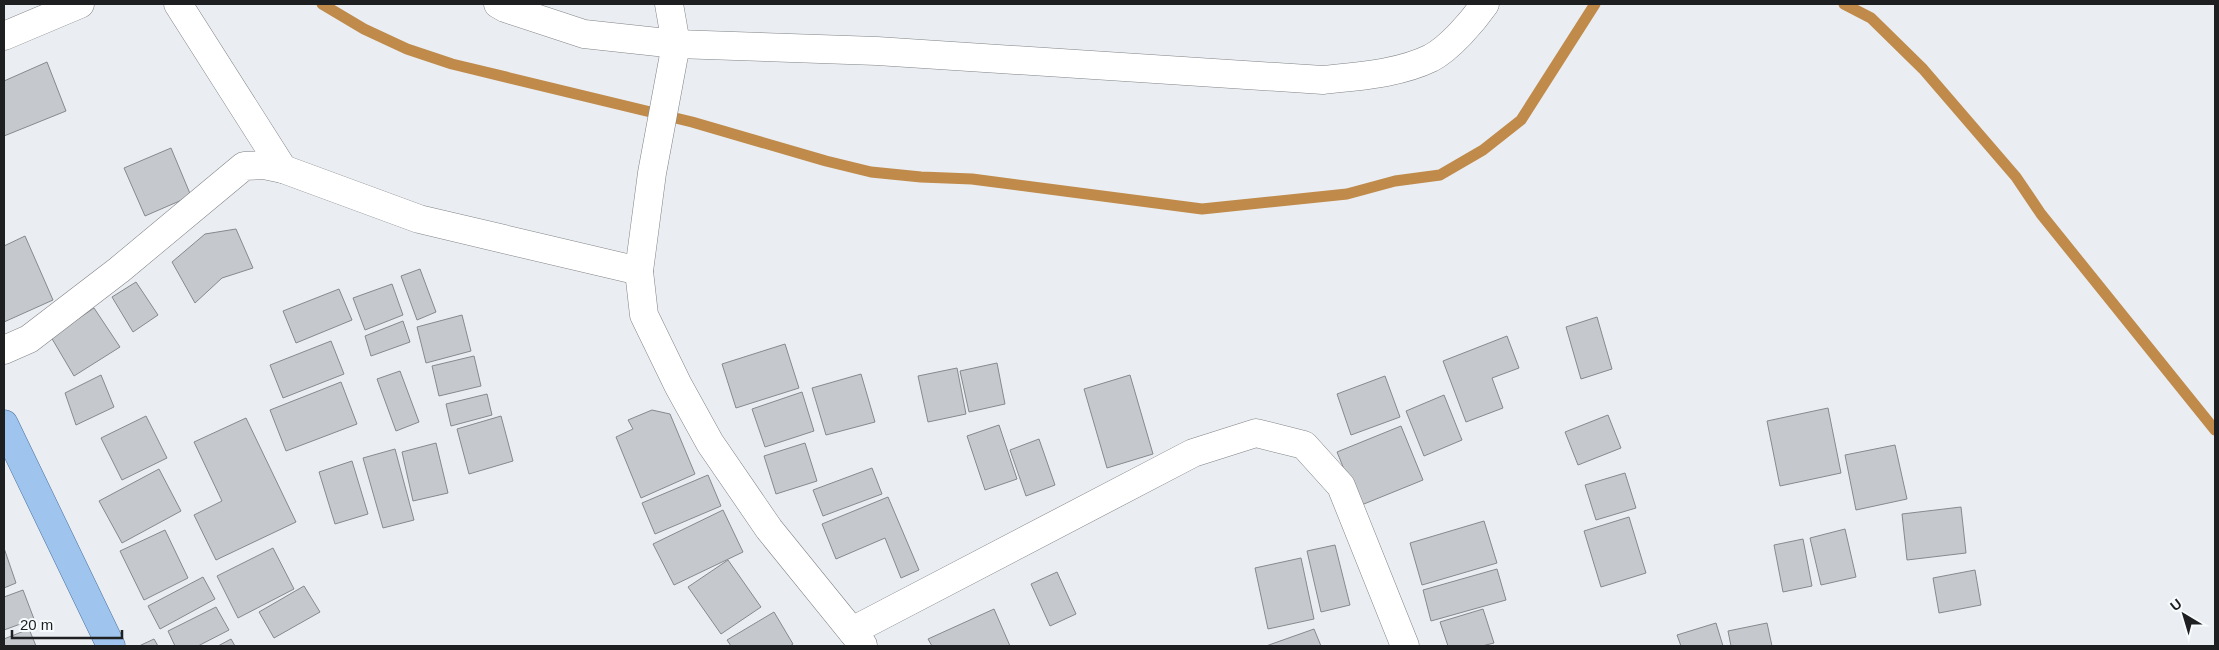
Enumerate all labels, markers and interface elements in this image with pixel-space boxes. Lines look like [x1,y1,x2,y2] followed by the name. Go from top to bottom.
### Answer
[2159,590,2209,640] north arrow
[2167,595,2185,614] text: U
[12,608,122,640] scale bar
[20,616,53,633] text: 20 m

